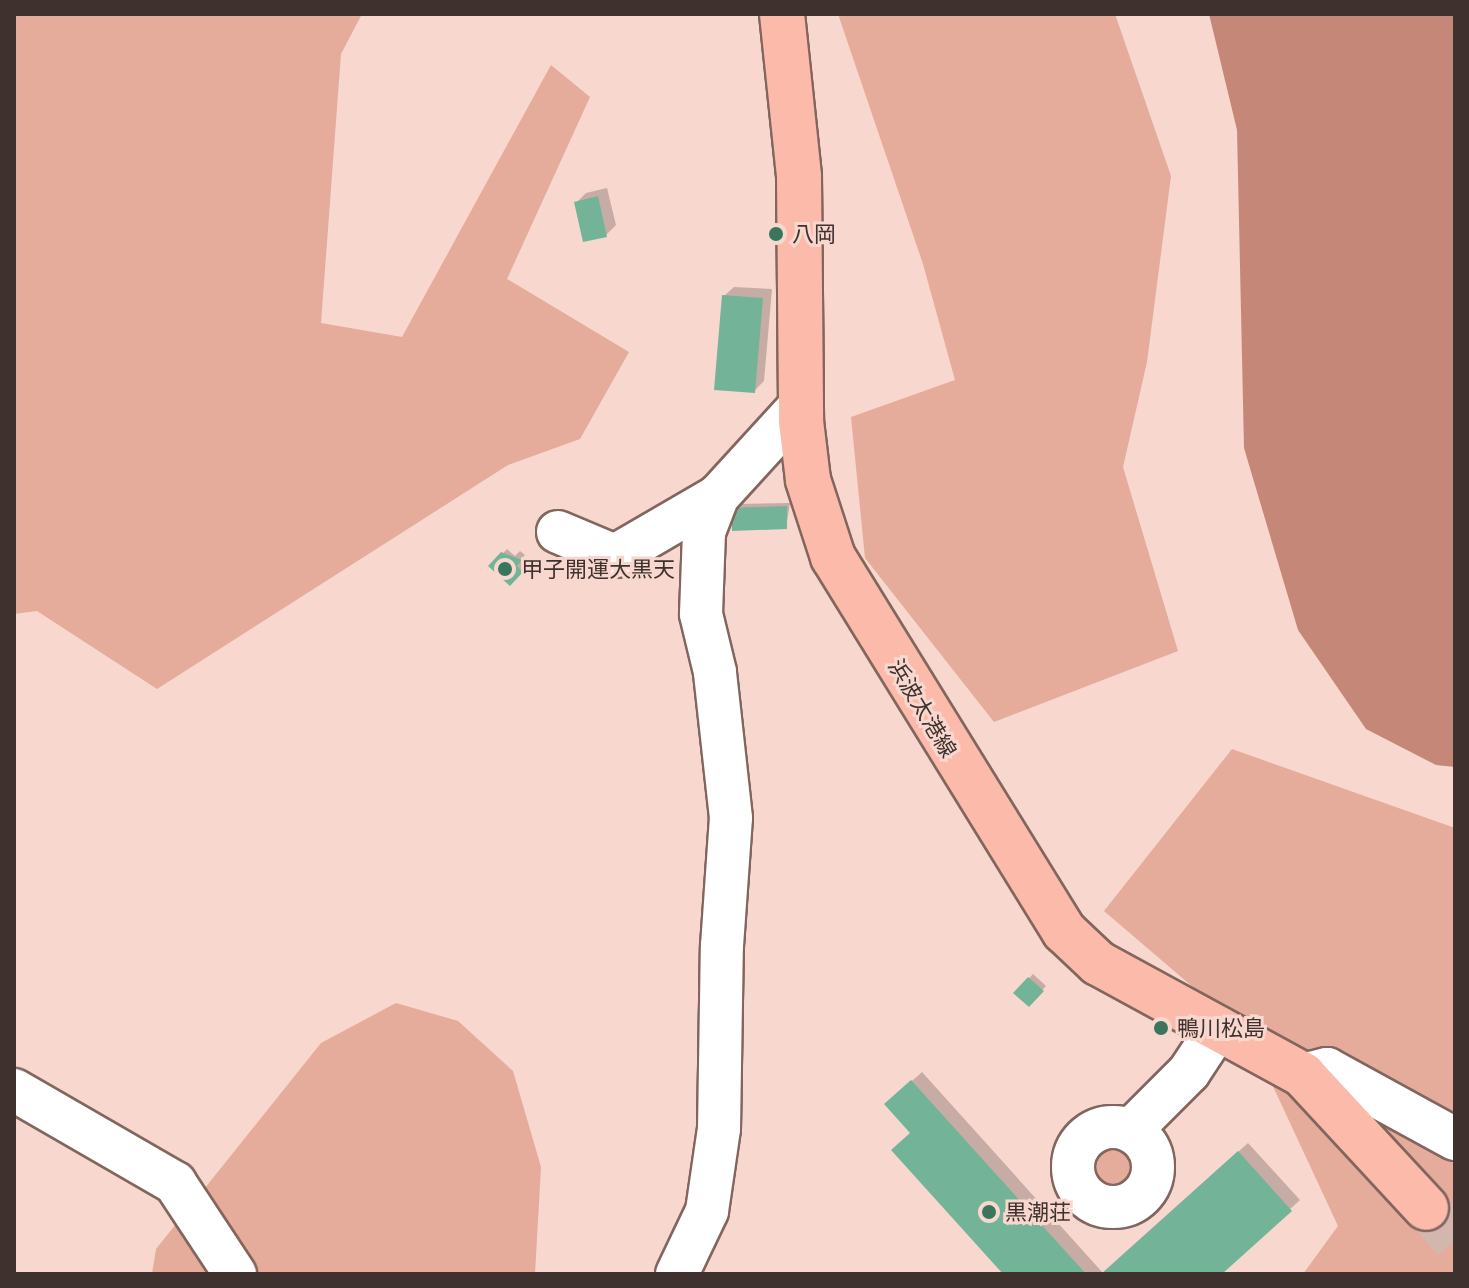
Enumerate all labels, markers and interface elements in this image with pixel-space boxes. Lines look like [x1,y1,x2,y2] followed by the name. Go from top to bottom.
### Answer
[792,221,836,247] place label: 八岡
[767,225,785,243] marker: 八岡
[521,556,675,582] place label: 甲子開運大黒天
[496,560,514,578] marker: 甲子開運大黒天
[883,654,963,762] street label: 浜波太港線
[1177,1015,1265,1041] place label: 鴨川松島
[1152,1019,1170,1037] marker: 鴨川松島
[1005,1199,1071,1225] place label: 黒潮荘
[980,1203,998,1221] marker: 黒潮荘

